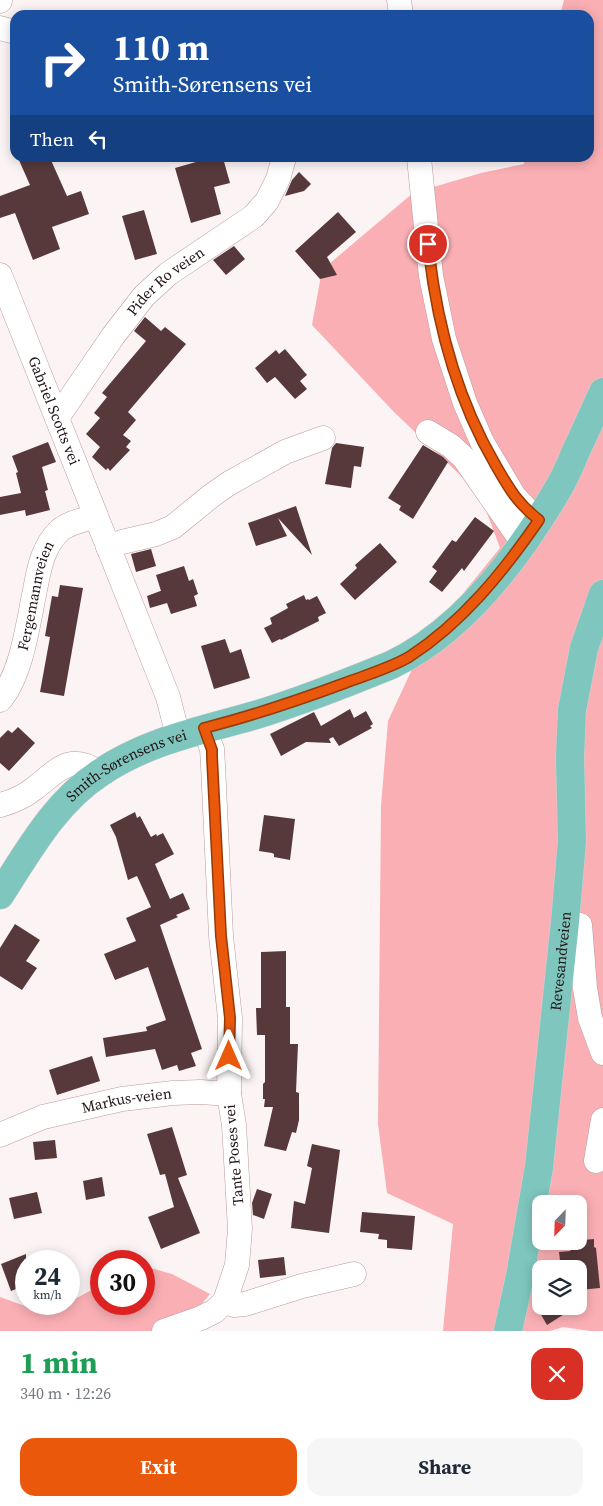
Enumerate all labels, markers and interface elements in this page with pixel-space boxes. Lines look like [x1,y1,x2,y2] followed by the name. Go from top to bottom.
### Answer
[113,24,209,72] text: 110 m
[30,30,95,95] icon: right
[113,69,312,99] text: Smith-Sørensens vei
[84,125,112,153] icon: left
[30,126,74,152] text: Then
[407,223,449,265] pin
[414,230,442,258] icon: arrive
[122,241,208,320] street label: Pider Ro veien
[23,353,86,468] street label: Gabriel Scotts vei
[12,537,59,653] street label: Fergemannveien
[61,724,189,806] street label: Smith-Sørensens vei
[545,911,576,1012] street label: Revesandveien
[202,1029,254,1081] position arrow
[79,1082,173,1118] street label: Markus-veien
[219,1104,248,1206] street label: Tante Poses vei
[532,1195,588,1250] north arrow
[532,1195,587,1315] map controls
[90,1250,155,1315] speed limit sign: 30
[34,1259,61,1293] text: 24
[532,1260,587,1315] button: layers
[33,1287,62,1303] text: km/h
[20,1342,98,1383] text: 1 min
[531,1348,583,1400] button: close
[20,1382,111,1404] text: 340 m · 12:26
[20,1438,297,1496] button: Exit
[307,1438,583,1496] button: Share

